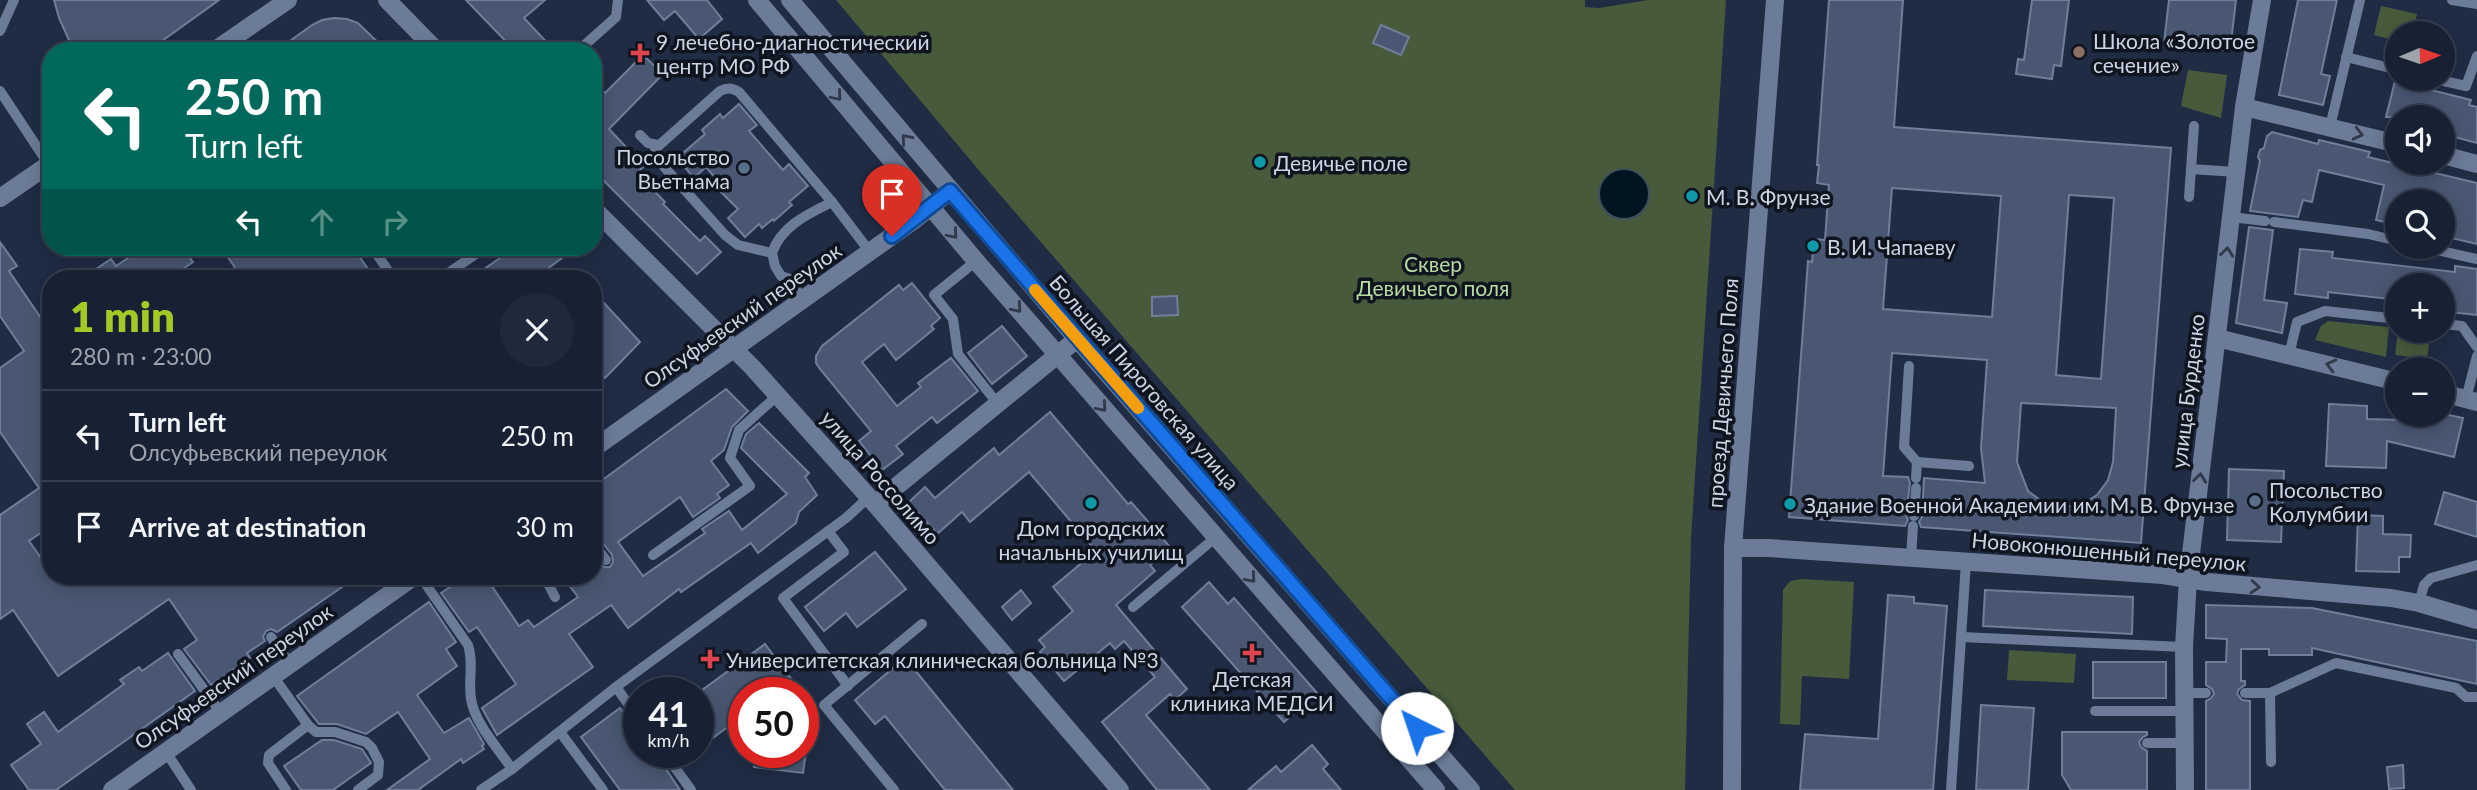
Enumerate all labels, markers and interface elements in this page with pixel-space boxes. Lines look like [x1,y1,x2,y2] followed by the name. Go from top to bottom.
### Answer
[2385,21,2455,91] north arrow
[2385,21,2455,427] map controls
[2093,28,2255,77] place label: Школа «Золотое сечение»
[656,29,930,78] place label: 9 лечебно-диагностический центр МО РФ
[630,43,650,63] marker: 9 лечебно-диагностический центр МО РФ
[2071,44,2087,60] marker: Школа «Золотое сечение»
[185,67,323,125] text: 250 m
[70,70,161,161] icon: left
[829,87,841,100] one-way arrow
[2385,105,2455,175] button: sound
[185,126,302,165] text: Turn left
[2352,126,2364,140] one-way arrow
[902,135,914,148] one-way arrow
[616,144,730,193] place label: Посольство Вьетнама
[1274,150,1408,175] place label: Девичье поле
[1252,154,1268,170] marker: Девичье поле
[736,160,752,176] marker: Посольство Вьетнама
[862,164,922,236] pin
[873,175,911,213] icon: arrive
[1706,184,1831,209] place label: М. В. Фрунзе
[1684,188,1700,204] marker: М. В. Фрунзе
[2385,189,2455,259] button: search
[230,203,268,241] icon: left
[303,203,341,241] icon: ahead
[376,203,414,241] icon: right
[945,226,957,239] one-way arrow
[1827,234,1956,259] place label: В. И. Чапаеву
[638,237,846,393] street label: Олсуфьевский переулок
[1805,238,1821,254] marker: В. И. Чапаеву
[2219,246,2234,258] one-way arrow
[1357,251,1509,300] park label: Сквер Девичьего поля
[1045,270,1245,494] street label: Большая Пироговская улица
[2385,273,2455,343] button: +
[1701,277,1743,509] street label: проезд Девичьего Поля
[70,291,175,341] text: 1 min
[500,293,574,367] button: close
[1009,300,1021,313] one-way arrow
[2165,312,2209,470] street label: улица Бурденко
[70,342,212,370] text: 280 m · 23:00
[2385,357,2455,427] button: −
[2325,359,2337,373] one-way arrow
[1094,398,1106,411] one-way arrow
[816,405,946,549] street label: улица Россолимо
[129,406,226,438] text: Turn left
[70,417,108,455] icon: left
[501,420,574,452] text: 250 m
[129,438,387,466] text: Олсуфьевский переулок
[2192,472,2207,483] one-way arrow
[2269,477,2383,526] place label: Посольство Колумбии
[1804,492,2234,517] place label: Здание Военной Академии им. М. В. Фрунзе
[2247,493,2263,509] marker: Посольство Колумбии
[1083,495,1099,511] marker: Дом городских начальных училищ
[1782,496,1798,512] marker: Здание Военной Академии им. М. В. Фрунзе
[70,508,108,546] icon: arrive
[129,511,366,543] text: Arrive at destination
[516,511,574,543] text: 30 m
[999,515,1183,564] place label: Дом городских начальных училищ
[1971,527,2247,575] street label: Новоконюшенный переулок
[1243,570,1255,583] one-way arrow
[2250,579,2261,594] one-way arrow
[129,598,337,754] street label: Олсуфьевский переулок
[1242,643,1262,663] marker: Детская клиника МЕДСИ
[726,647,1159,672] place label: Университетская клиническая больница №3
[700,649,720,669] marker: Университетская клиническая больница №3
[1170,666,1334,715] place label: Детская клиника МЕДСИ
[728,677,819,768] speed limit sign: 50
[1380,691,1454,765] position arrow
[648,692,689,734] text: 41
[647,729,690,751] text: km/h

